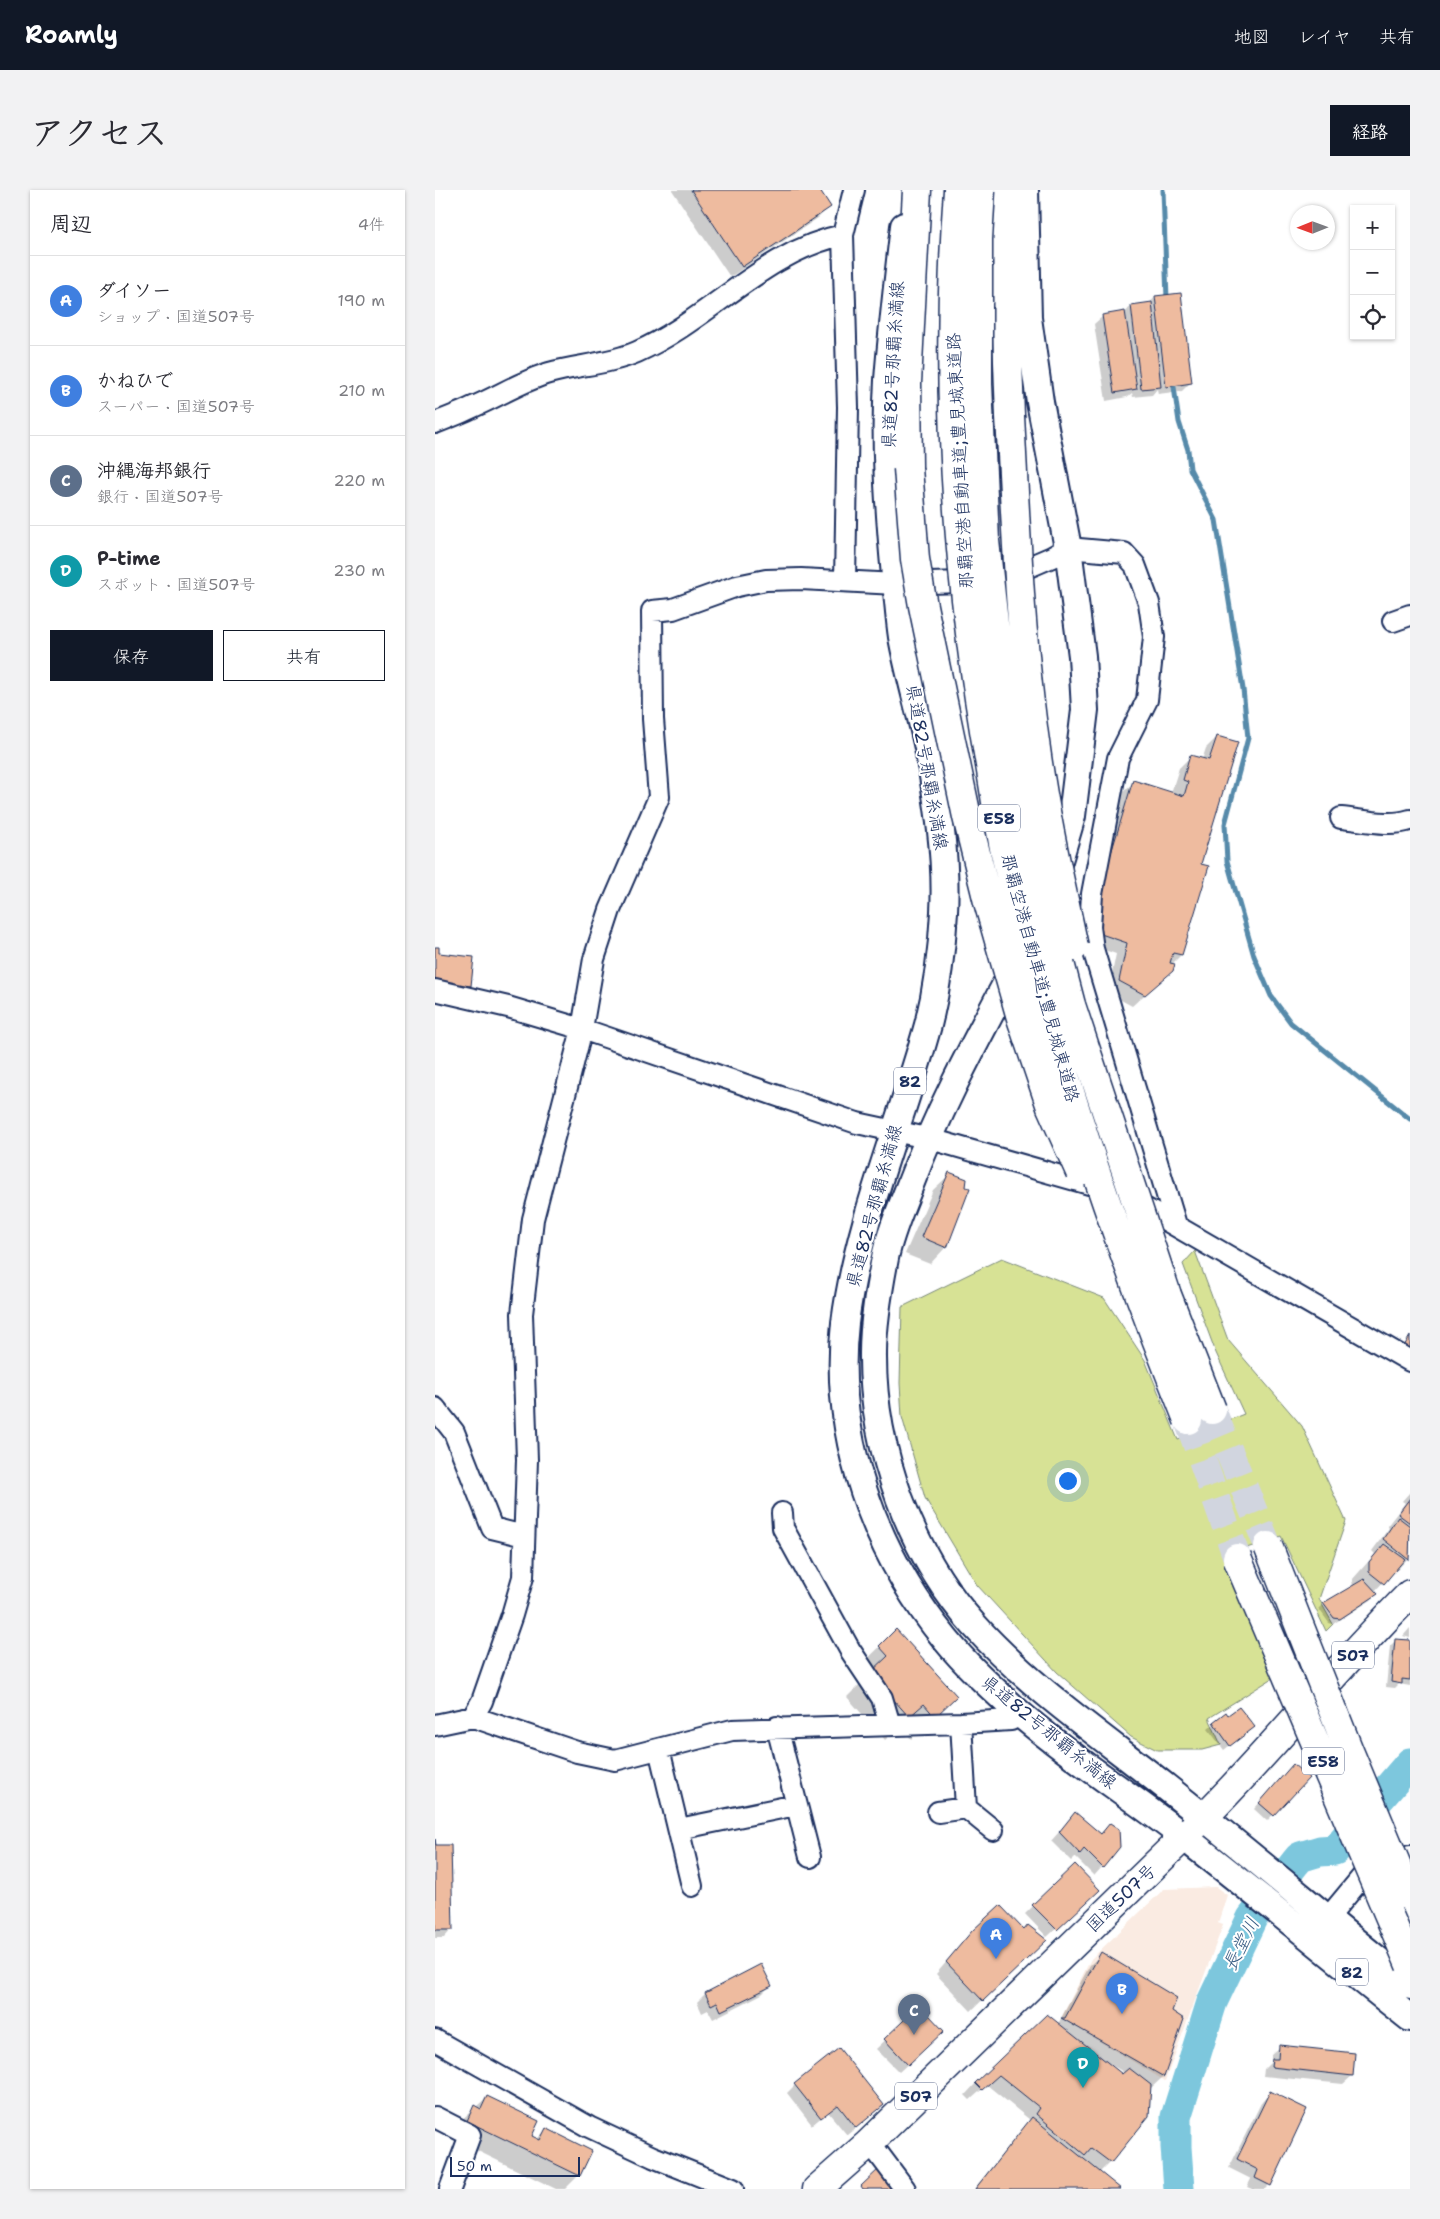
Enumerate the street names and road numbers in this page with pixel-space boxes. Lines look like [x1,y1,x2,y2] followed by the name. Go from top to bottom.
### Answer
[877,280,909,450] street label: 県道82号那覇糸満線
[941,332,979,590] street label: 那覇空港自動車道;豊見城東道路
[901,682,953,852] street label: 県道82号那覇糸満線
[978,804,1020,831] road number: E58
[995,851,1085,1105] street label: 那覇空港自動車道;豊見城東道路
[894,1068,926,1094] road number: 82
[841,1122,907,1290] street label: 県道82号那覇糸満線
[1332,1642,1374,1668] road number: 507
[976,1670,1122,1794] street label: 県道82号那覇糸満線
[1302,1748,1344,1774] road number: E58
[1081,1858,1161,1938] street label: 国道507号
[1336,1958,1368,1985] road number: 82
[895,2082,937,2110] road number: 507

